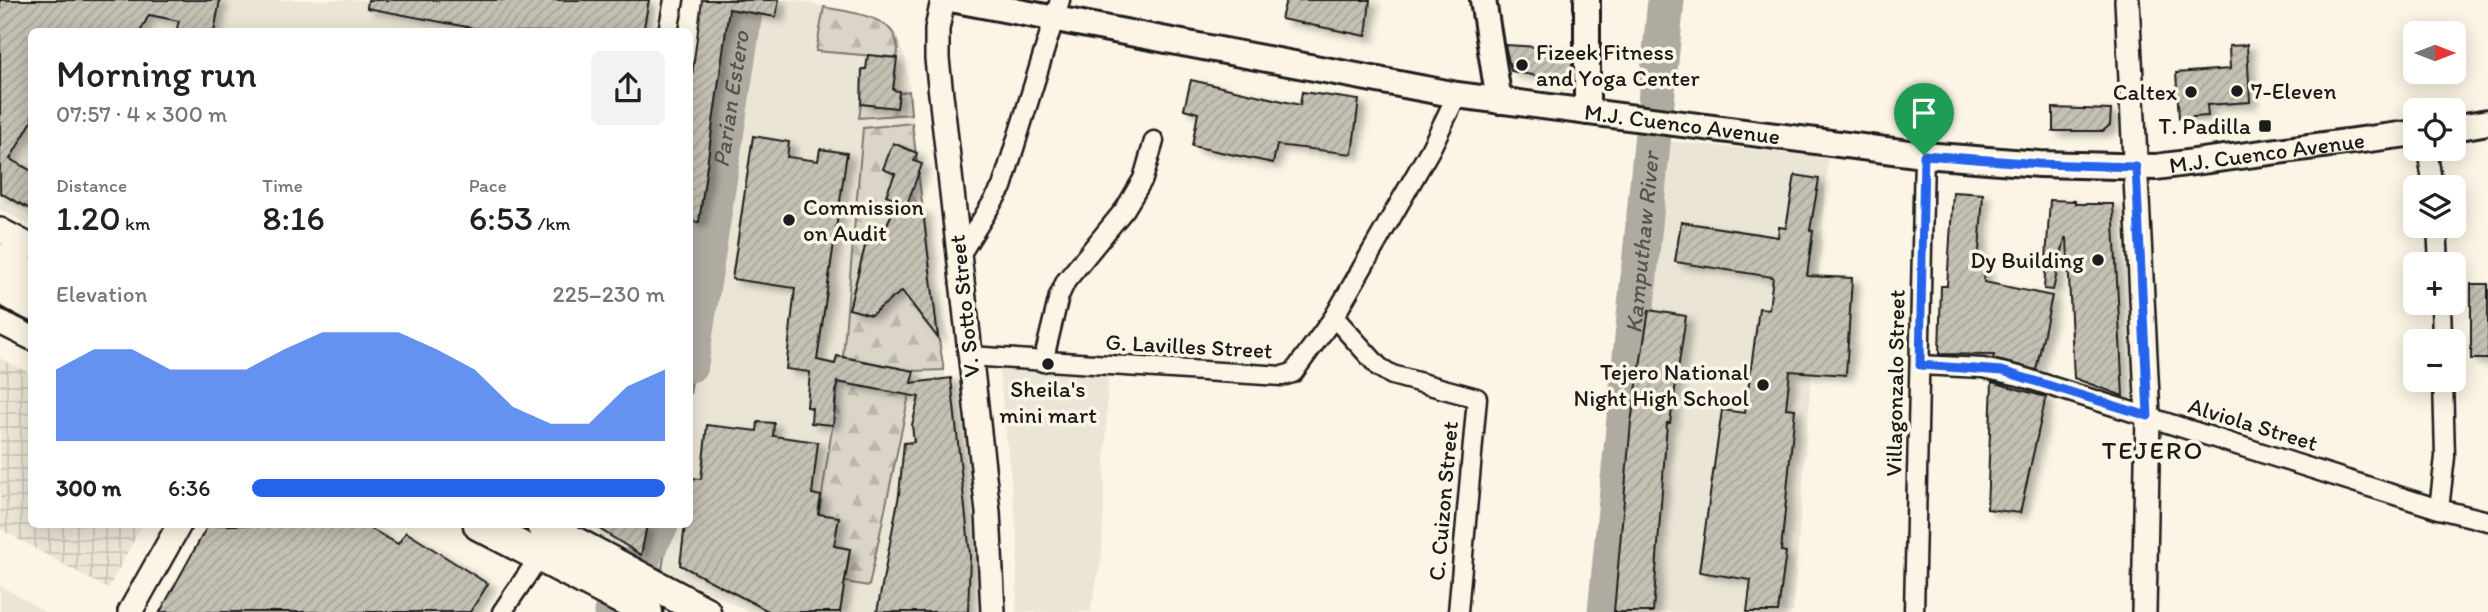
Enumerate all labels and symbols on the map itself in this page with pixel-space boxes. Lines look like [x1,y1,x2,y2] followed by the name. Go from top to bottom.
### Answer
[2403,21,2466,84] north arrow
[705,28,755,169] water label: Parian Estero
[1536,38,1700,92] place label: Fizeek Fitness and Yoga Center
[1514,57,1530,73] marker: Fizeek Fitness and Yoga Center
[2251,77,2336,105] place label: 7-Eleven
[2113,78,2178,106] place label: Caltex
[1894,83,1954,155] pin
[2229,83,2245,99] marker: 7-Eleven
[2183,84,2199,100] marker: Caltex
[1583,97,1782,150] street label: M.J. Cuenco Avenue
[2159,112,2251,140] place label: T. Padilla
[2257,118,2273,134] marker: T. Padilla
[2167,126,2366,179] street label: M.J. Cuenco Avenue
[1618,148,1665,335] water label: Kamputhaw River
[803,193,924,247] place label: Commission on Audit
[781,212,797,228] marker: Commission on Audit
[943,233,985,379] street label: V. Sotto Street
[1970,246,2084,274] place label: Dy Building
[2090,252,2106,268] marker: Dy Building
[1879,289,1911,477] street label: Villagonzalo Street
[1105,328,1273,364] street label: G. Lavilles Street
[1040,356,1056,372] marker: Sheila's mini mart
[1574,358,1749,412] place label: Tejero National Night High School
[999,375,1097,429] place label: Sheila's mini mart
[1755,377,1771,393] marker: Tejero National Night High School
[2185,391,2321,457] street label: Alviola Street
[1422,420,1464,582] street label: C. Cuizon Street
[2102,434,2204,466] district label: TEJERO

